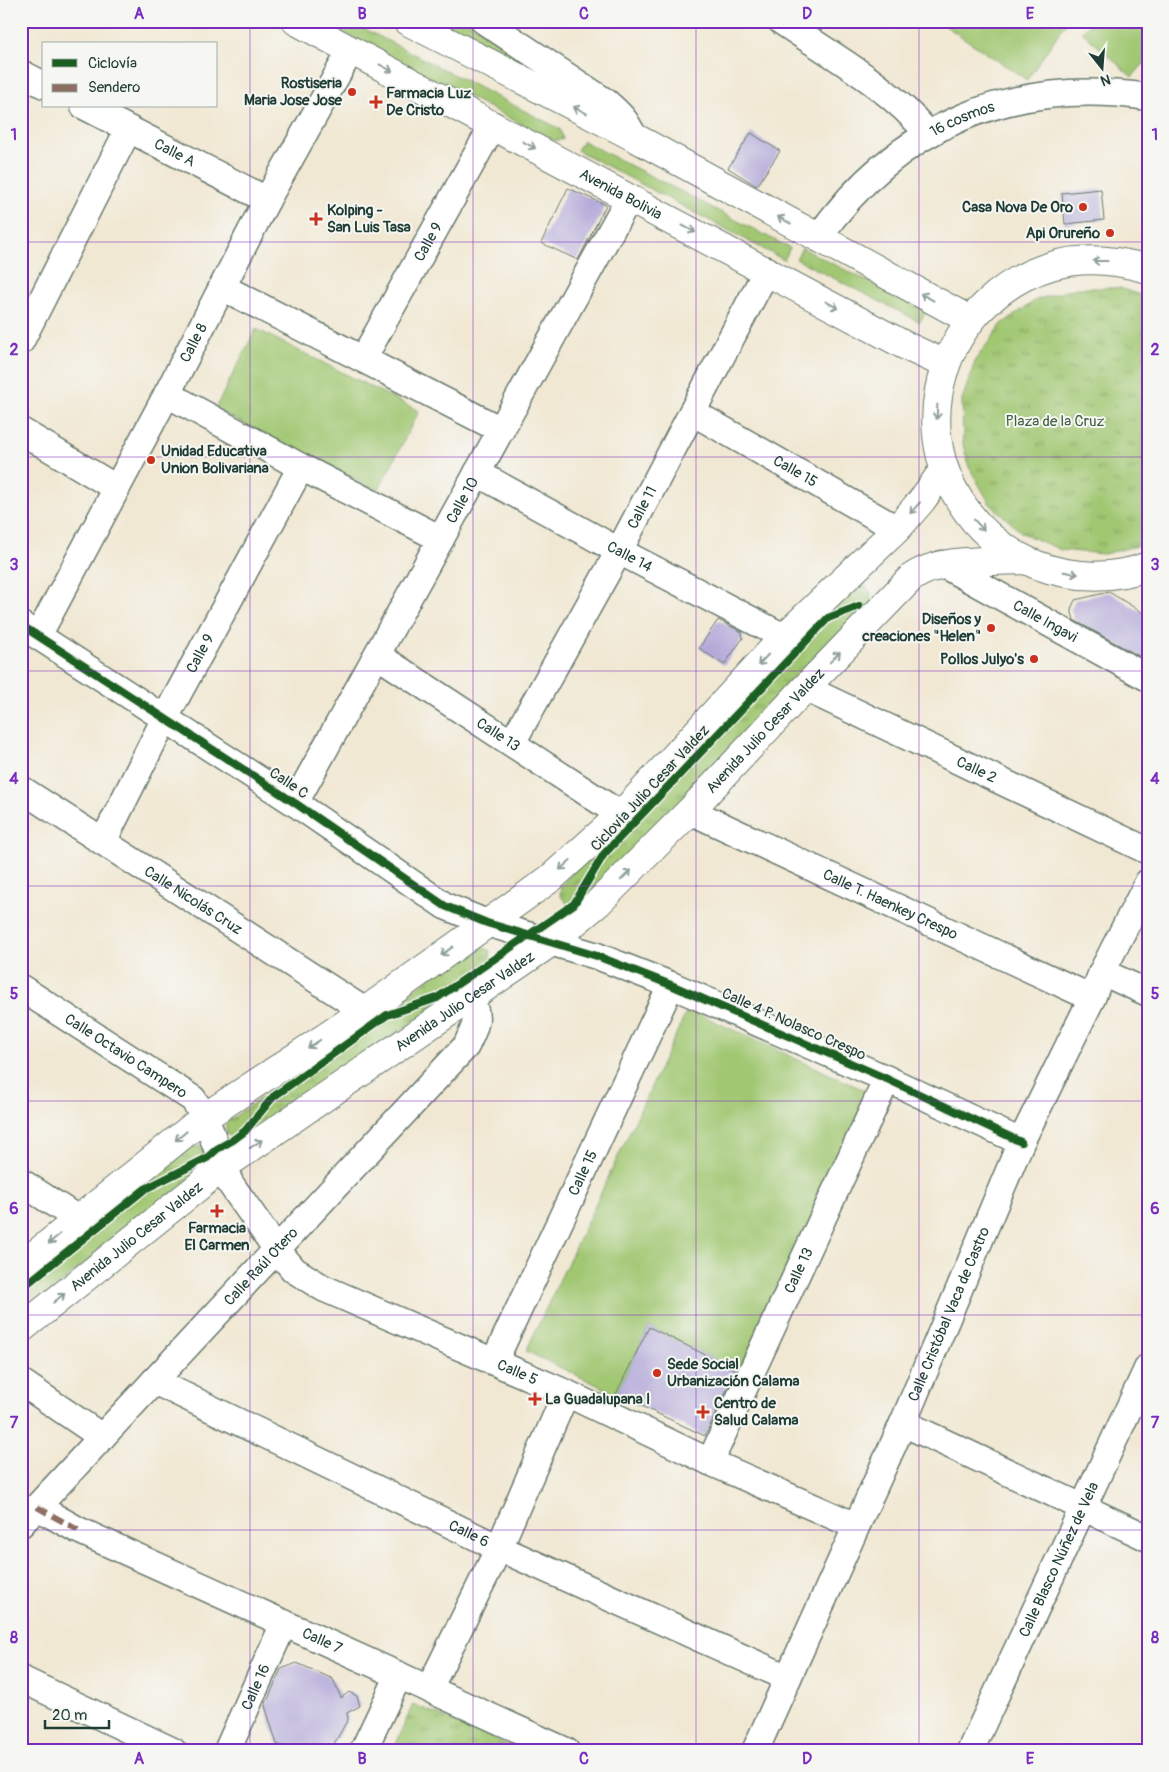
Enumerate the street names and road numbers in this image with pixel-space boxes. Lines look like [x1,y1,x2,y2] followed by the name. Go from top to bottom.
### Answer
[927,97,997,141] street label: 16 cosmos
[151,135,199,172] street label: Calle A
[576,165,665,224] street label: Avenida Bolivia
[410,219,447,265] street label: Calle 9
[176,320,212,366] street label: Calle 8
[770,451,821,492] street label: Calle 15
[442,474,483,527] street label: Calle 10
[623,483,661,532] street label: Calle 11
[603,537,656,577] street label: Calle 14
[1009,596,1081,647] street label: Calle Ingavi
[182,631,219,677] street label: Calle 9
[702,664,829,798] street label: Avenida Julio Cesar Valdez
[473,714,523,756] street label: Calle 13
[587,721,714,855] street label: Ciclovía Julio Cesar Valdez
[953,752,1000,788] street label: Calle 2
[265,763,312,803] street label: Calle C
[140,862,246,939] street label: Calle Nicolás Cruz
[820,865,961,944] street label: Calle T. Haenkey Crespo
[391,947,539,1056] street label: Avenida Julio Cesar Valdez
[719,984,869,1065] street label: Calle 4 P. Nolasco Crespo
[61,1010,191,1103] street label: Calle Octavio Campero
[564,1147,602,1199] street label: Calle 15
[66,1178,207,1296] street label: Avenida Julio Cesar Valdez
[220,1223,302,1310] street label: Calle Raúl Otero
[904,1224,994,1404] street label: Calle Cristóbal Vaca de Castro
[780,1245,818,1297] street label: Calle 13
[494,1355,540,1390] street label: Calle 5
[1015,1479,1103,1640] street label: Calle Blasco Núñez de Vela
[445,1516,492,1552] street label: Calle 6
[299,1624,345,1658] street label: Calle 7
[237,1661,275,1713] street label: Calle 16

